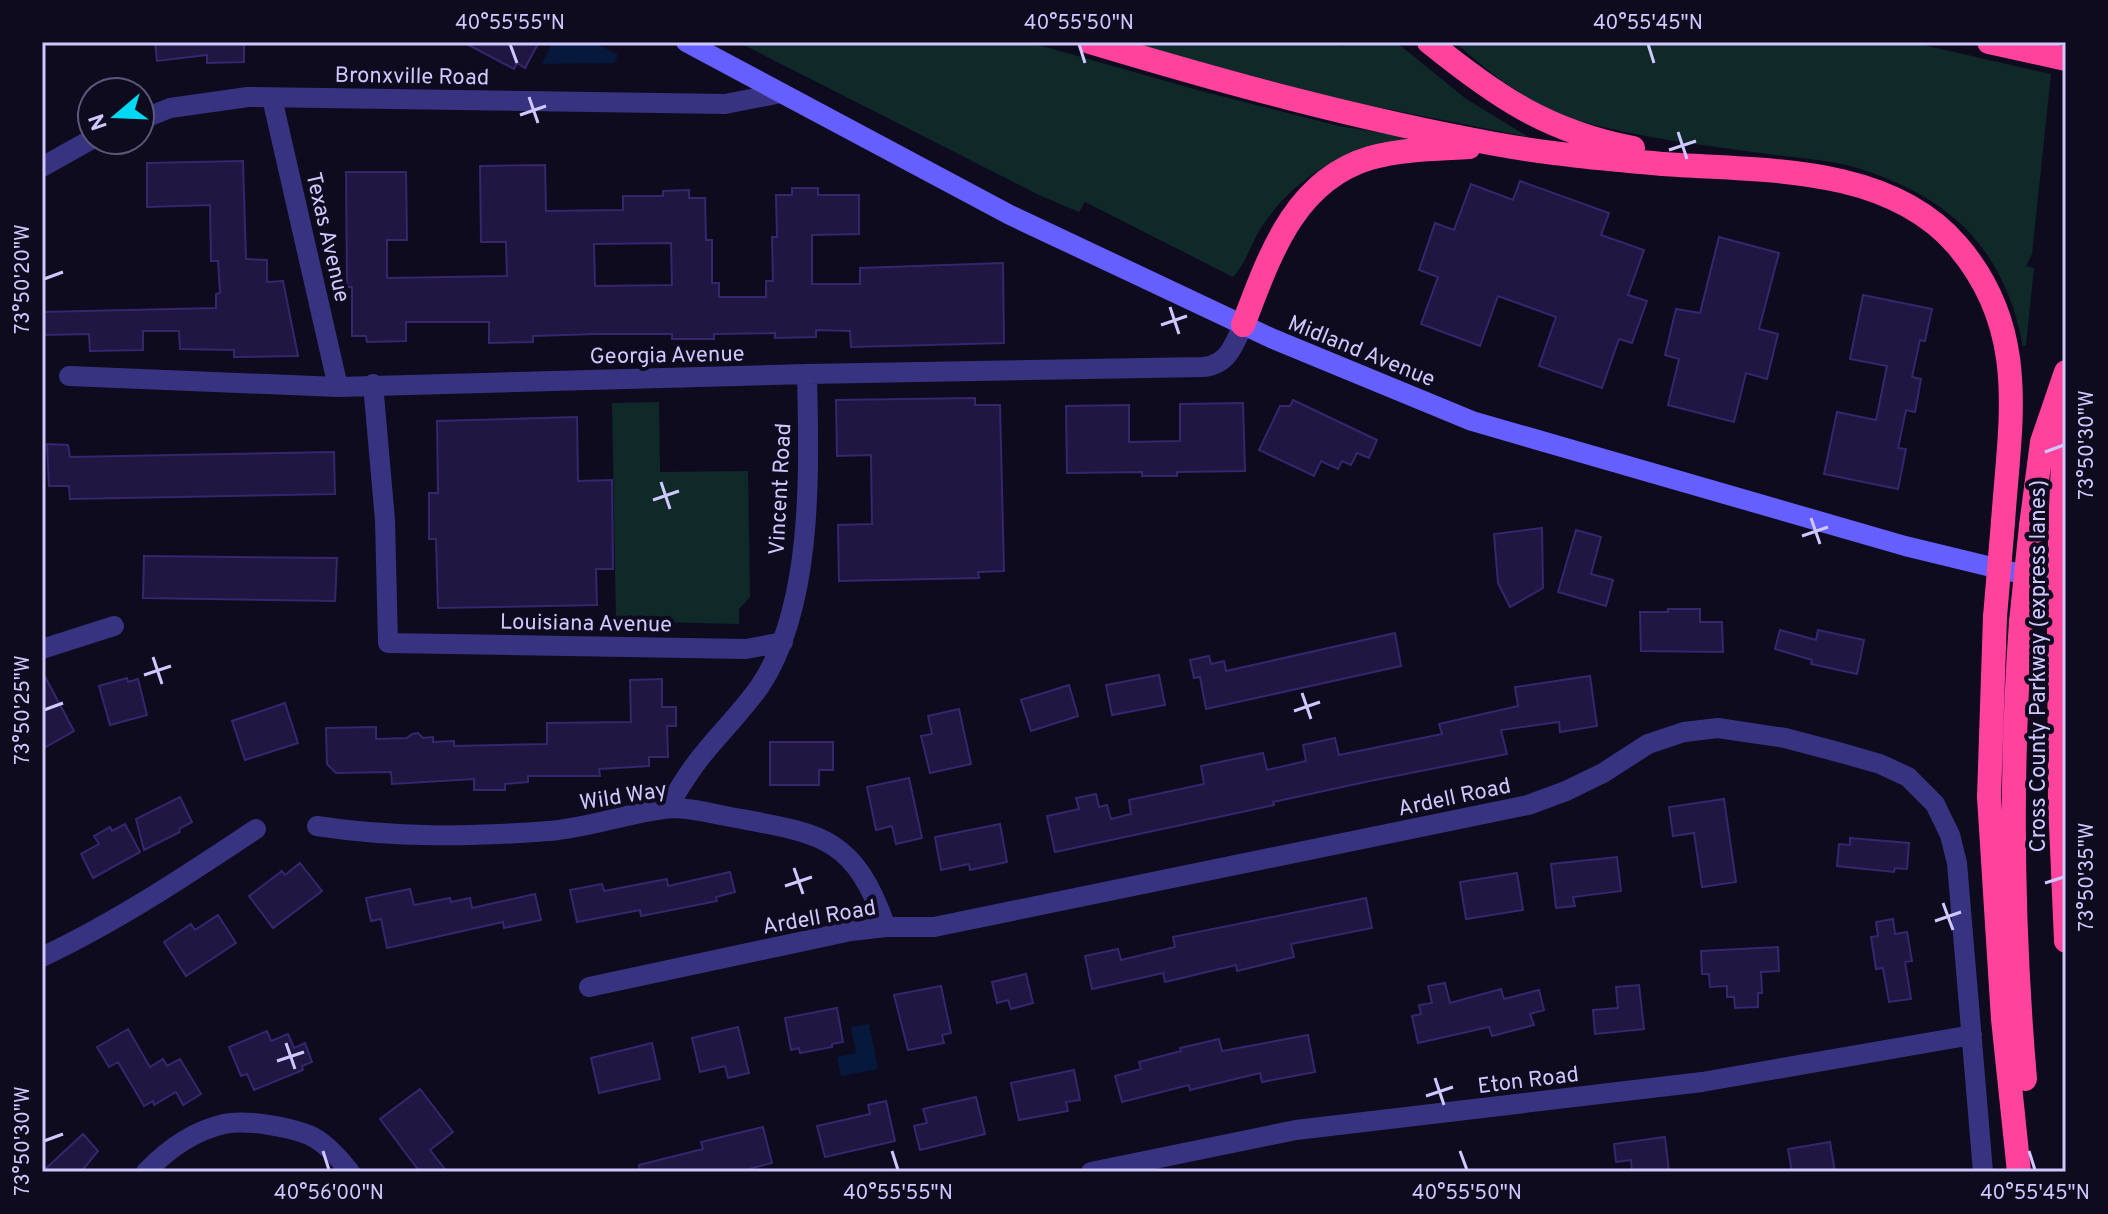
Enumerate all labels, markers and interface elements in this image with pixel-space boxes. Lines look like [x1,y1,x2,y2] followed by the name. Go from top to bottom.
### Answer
[455,11,565,37] text: 40°55'55"N
[1024,11,1134,37] text: 40°55'50"N
[1593,11,1703,37] text: 40°55'45"N
[334,63,490,92] street label: Bronxville Road
[76,76,156,156] north arrow
[84,110,115,134] text: N
[298,170,355,305] street label: Texas Avenue
[11,224,37,334] text: 73°50'20"W
[1284,311,1439,394] street label: Midland Avenue
[589,342,745,371] street label: Georgia Avenue
[2075,390,2101,500] text: 73°50'30"W
[765,422,798,556] street label: Vincent Road
[2026,480,2053,852] street label: Cross County Parkway (express lanes)
[500,609,672,640] street label: Louisiana Avenue
[11,655,37,765] text: 73°50'25"W
[1396,773,1513,824] street label: Ardell Road
[578,777,669,818] street label: Wild Way
[2075,822,2101,932] text: 73°50'35"W
[761,895,878,942] street label: Ardell Road
[1476,1062,1580,1101] street label: Eton Road
[11,1086,37,1196] text: 73°50'30"W
[274,1181,384,1207] text: 40°56'00"N
[843,1181,953,1207] text: 40°55'55"N
[1412,1181,1522,1207] text: 40°55'50"N
[1980,1181,2090,1207] text: 40°55'45"N

